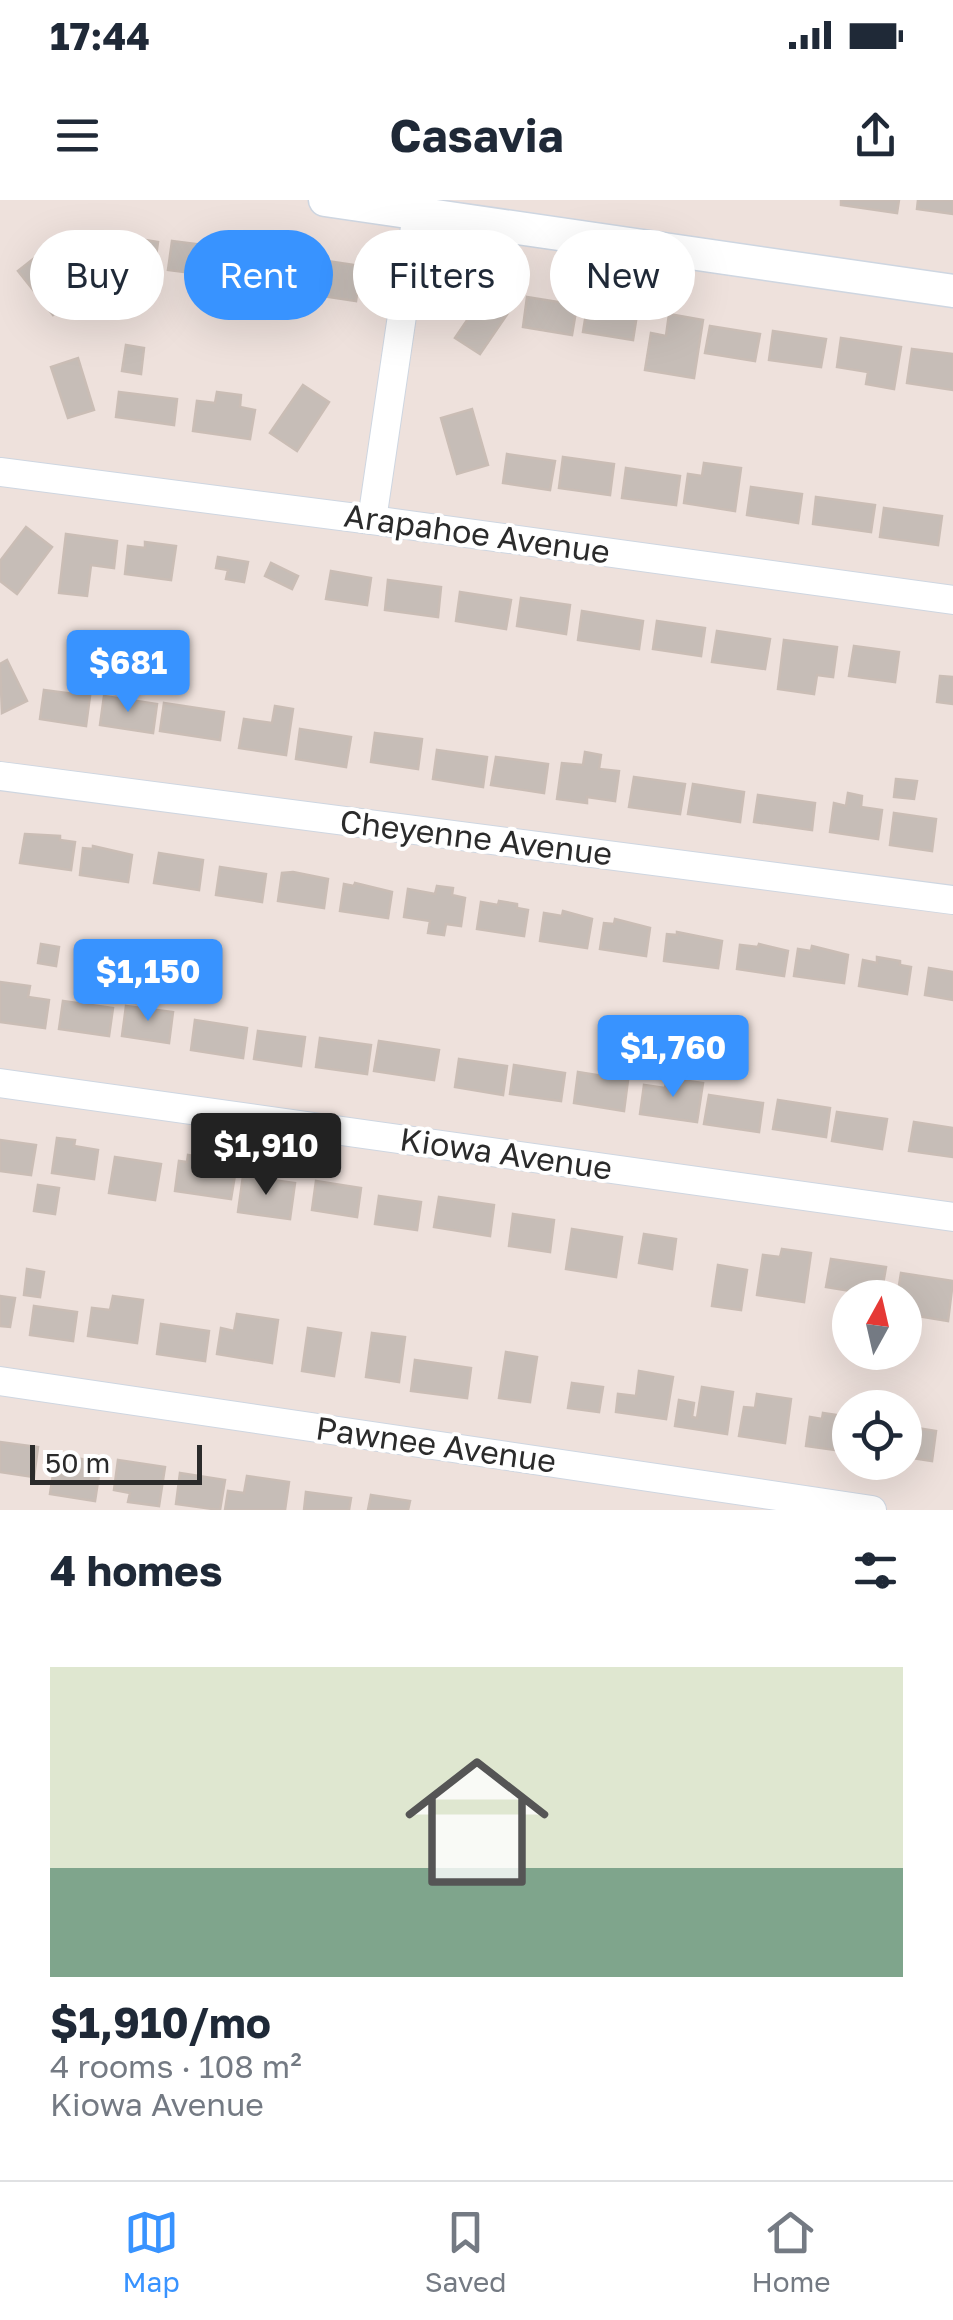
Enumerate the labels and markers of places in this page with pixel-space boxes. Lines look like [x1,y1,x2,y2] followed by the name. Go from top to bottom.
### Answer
[69,630,187,715] pin: $681
[67,939,229,1024] pin: $1,150
[592,1015,754,1100] pin: $1,760
[185,1113,347,1198] pin: $1,910

